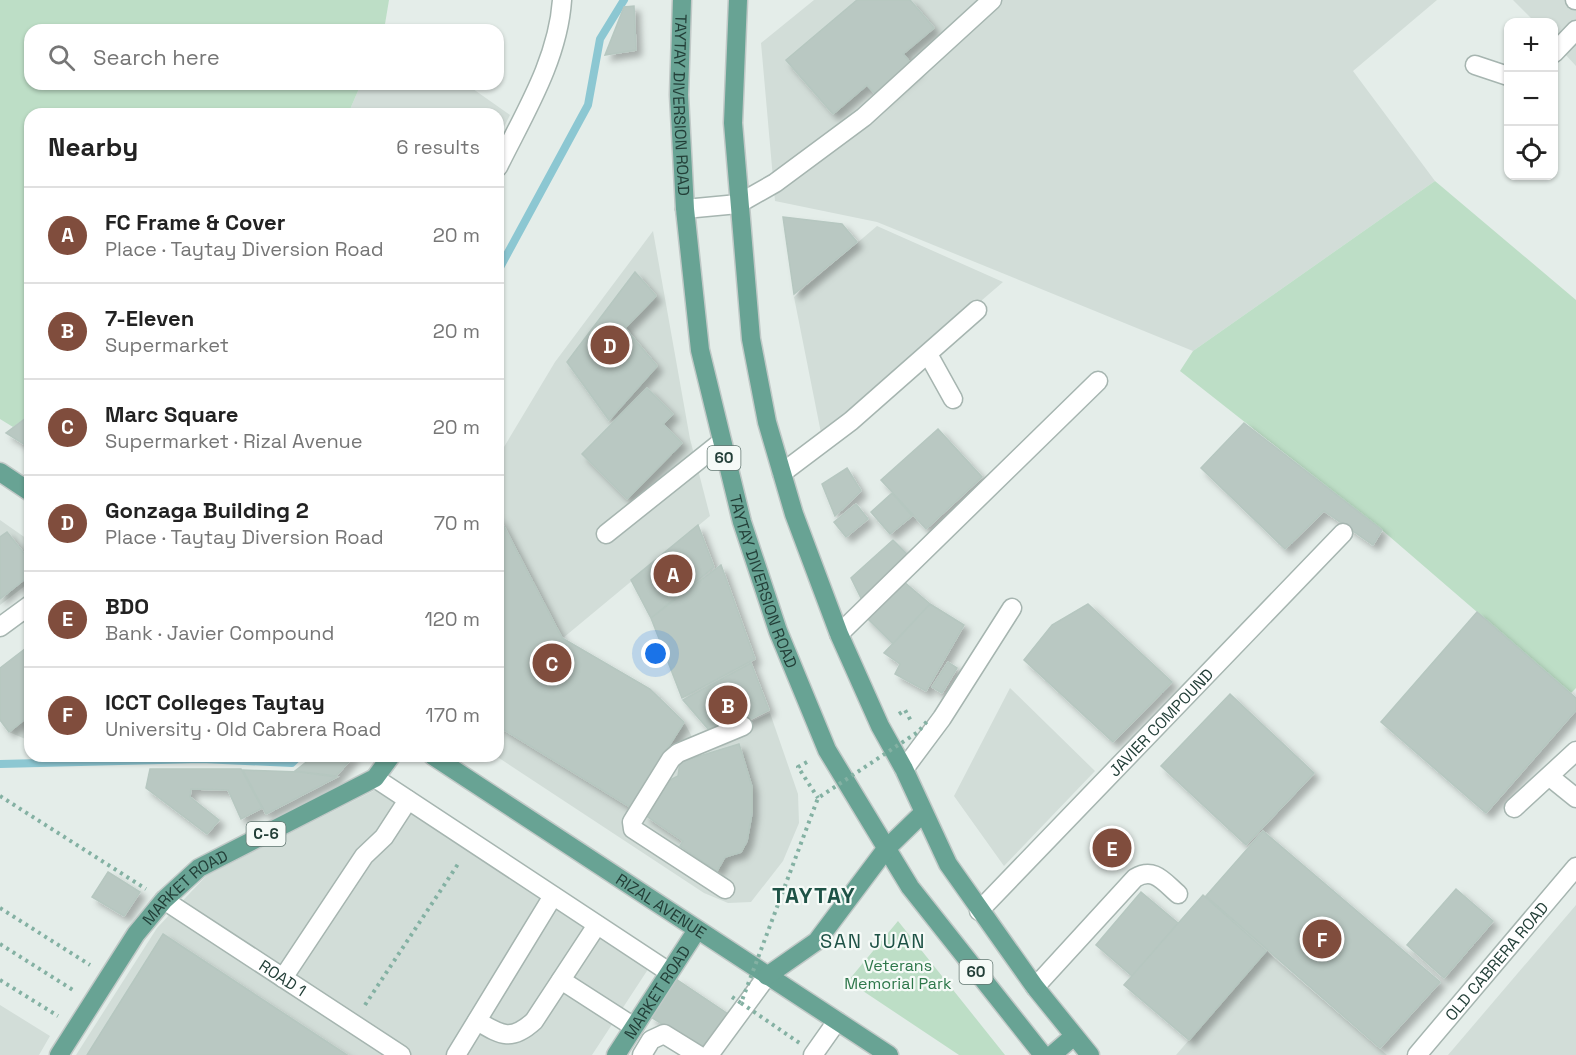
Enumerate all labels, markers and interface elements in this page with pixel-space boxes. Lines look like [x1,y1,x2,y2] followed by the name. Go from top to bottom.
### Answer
[668,14,694,196] street label: TAYTAY DIVERSION ROAD
[1504,18,1558,180] map controls
[1504,18,1558,72] button: +
[24,24,504,90] search box
[45,41,78,74] icon: search
[93,43,220,71] text: Search here
[1504,72,1558,126] button: −
[1504,126,1558,180] button: locate
[48,130,138,164] text: Nearby
[396,134,480,160] text: 6 results
[105,208,285,236] text: FC Frame & Cover
[61,222,74,248] text: A
[433,222,480,248] text: 20 m
[105,236,384,262] text: Place · Taytay Diversion Road
[105,304,194,332] text: 7-Eleven
[61,318,74,344] text: B
[433,318,480,344] text: 20 m
[590,322,630,368] pin: D
[105,332,229,358] text: Supermarket
[105,400,239,428] text: Marc Square
[61,414,74,440] text: C
[433,414,480,440] text: 20 m
[105,428,363,454] text: Supermarket · Rizal Avenue
[708,446,740,470] road number: 60
[725,493,802,671] street label: TAYTAY DIVERSION ROAD
[105,496,309,524] text: Gonzaga Building 2
[61,510,74,536] text: D
[434,510,480,536] text: 70 m
[105,524,384,550] text: Place · Taytay Diversion Road
[654,552,692,596] pin: A
[105,592,149,620] text: BDO
[62,606,73,632] text: E
[424,606,480,632] text: 120 m
[105,620,334,646] text: Bank · Javier Compound
[641,639,670,668] your location
[532,640,572,686] pin: C
[1104,664,1218,781] street label: JAVIER COMPOUND
[708,682,748,728] pin: B
[105,688,325,716] text: ICCT Colleges Taytay
[62,702,73,728] text: F
[425,702,480,728] text: 170 m
[105,716,381,742] text: University · Old Cabrera Road
[246,822,286,846] road number: C-6
[1092,826,1132,870] pin: E
[138,845,231,929] street label: MARKET ROAD
[612,869,710,943] street label: RIZAL AVENUE
[772,881,856,909] district label: TAYTAY
[1440,897,1553,1025] street label: OLD CABRERA ROAD
[1302,916,1342,962] pin: F
[820,928,926,954] district label: SAN JUAN
[619,942,695,1043] street label: MARKET ROAD
[255,955,310,1001] street label: ROAD 1
[844,955,952,994] park label: Veterans Memorial Park
[960,960,992,984] road number: 60

